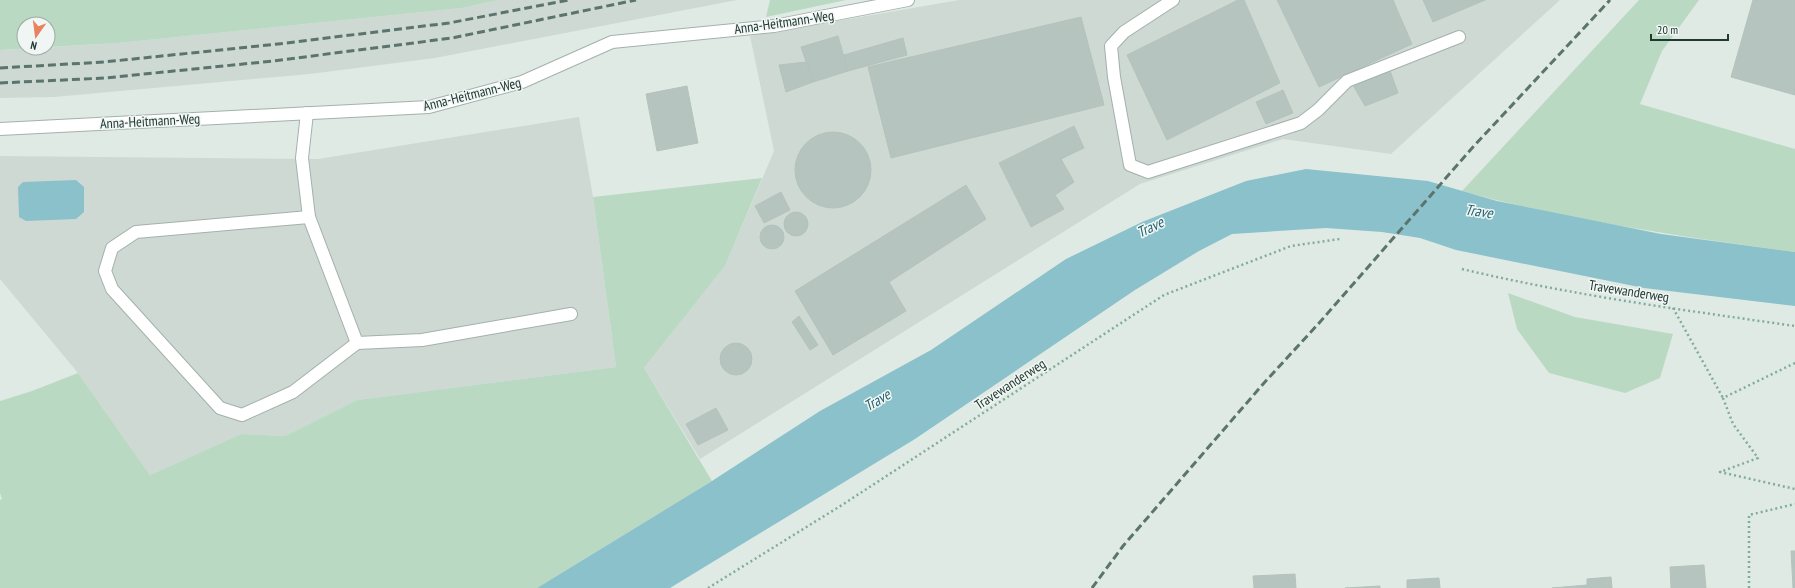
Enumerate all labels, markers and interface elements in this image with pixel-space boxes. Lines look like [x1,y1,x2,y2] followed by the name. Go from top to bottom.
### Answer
[733,6,835,38] street label: Anna-Heitmann-Weg
[16,16,56,56] north arrow
[1651,16,1728,42] scale bar
[1657,22,1678,37] text: 20 m
[29,38,38,53] text: N
[421,73,523,115] street label: Anna-Heitmann-Weg
[99,109,201,133] street label: Anna-Heitmann-Weg
[1464,200,1495,222] water label: Trave
[1133,212,1167,242] water label: Trave
[1588,276,1670,306] street label: Travewanderweg
[971,354,1049,414] street label: Travewanderweg
[860,384,894,415] water label: Trave

